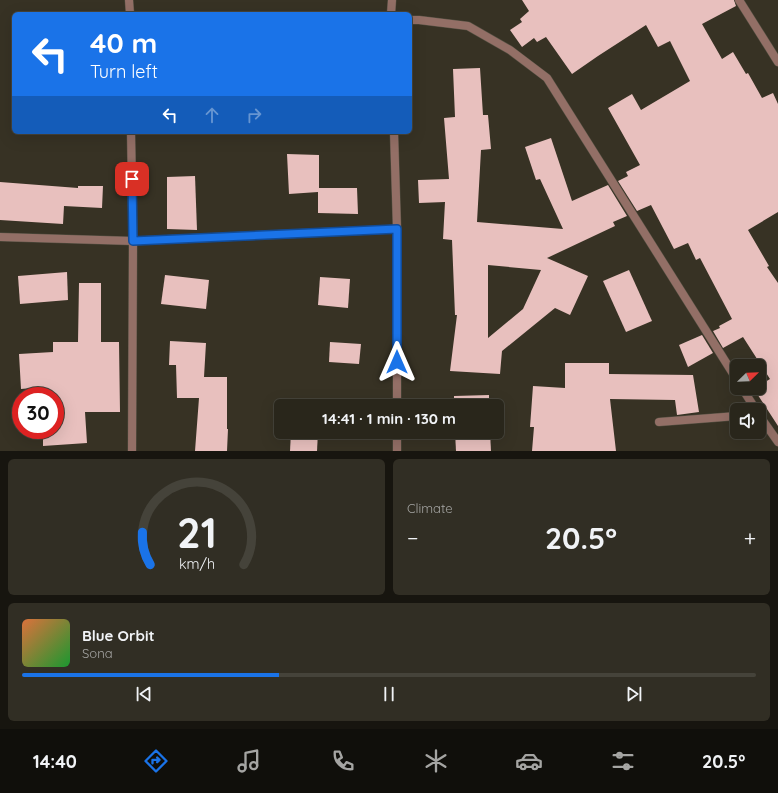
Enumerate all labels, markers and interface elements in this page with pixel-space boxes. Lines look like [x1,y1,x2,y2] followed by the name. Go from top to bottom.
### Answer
[90,25,157,60] text: 40 m
[24,28,76,80] icon: left
[90,60,158,83] text: Turn left
[159,104,181,126] icon: left
[201,104,223,126] icon: ahead
[243,104,265,126] icon: right
[115,162,149,196] pin
[121,168,143,190] icon: arrive
[376,341,418,383] position arrow
[730,359,766,395] north arrow
[730,359,766,439] map controls
[12,387,64,439] speed limit sign: 30
[730,403,766,439] button: sound
[322,409,456,428] text: 14:41 · 1 min · 130 m
[407,500,453,516] text: Climate
[177,506,216,558] text: 21
[545,519,617,557] text: 20.5°
[407,524,418,552] text: −
[744,524,756,552] text: +
[178,555,215,573] text: km/h
[82,626,155,645] text: Blue Orbit
[82,645,113,661] text: Sona
[133,683,155,705] icon: previous
[378,683,400,705] icon: pause
[623,683,645,705] icon: next
[142,747,170,775] icon: directions
[235,747,263,775] icon: music
[329,747,357,775] icon: phone
[422,747,450,775] icon: climate
[515,747,543,775] icon: car
[609,747,637,775] icon: filters
[33,750,77,773] text: 14:40
[702,750,745,773] text: 20.5°

